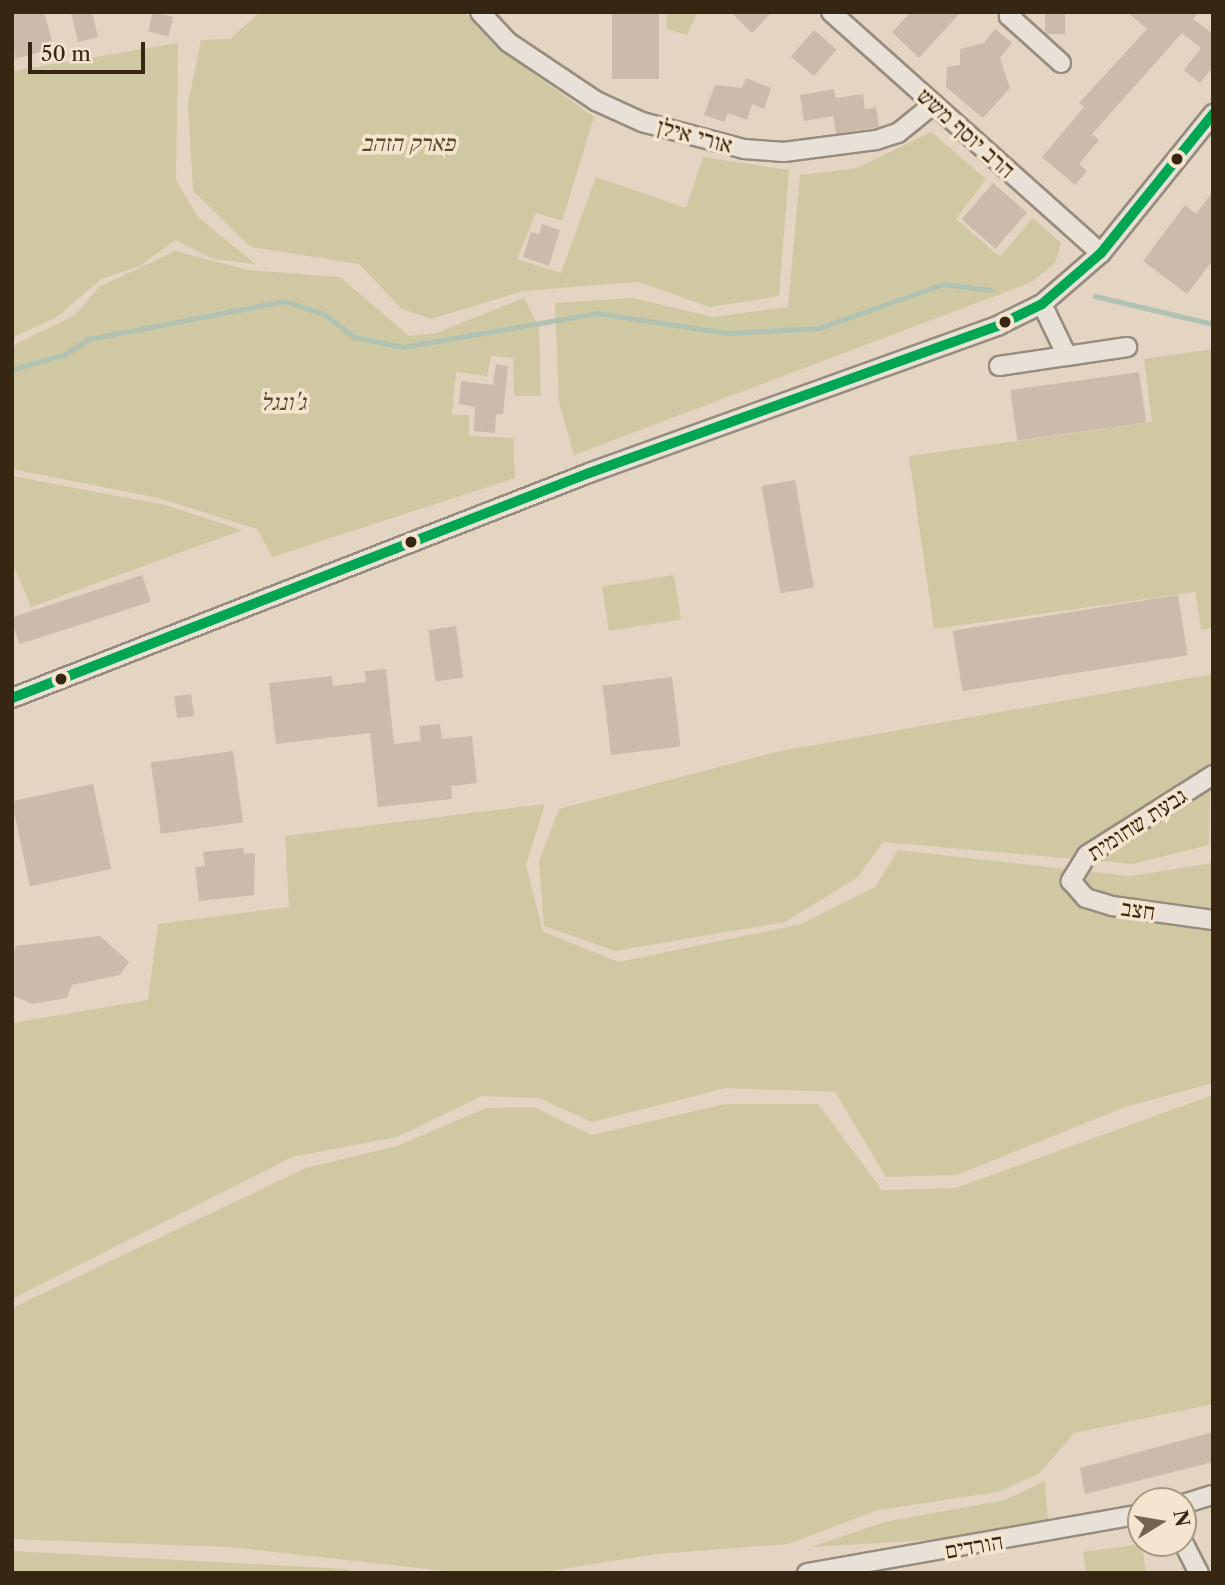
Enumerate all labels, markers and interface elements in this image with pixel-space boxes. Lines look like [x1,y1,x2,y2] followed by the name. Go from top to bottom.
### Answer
[32,28,149,72] scale bar
[41,41,91,66] text: 50 m
[911,82,1021,184] street label: הרב יוסף משש
[654,113,736,159] street label: אורי אילן
[361,129,455,157] park label: פארק הזהב
[1170,152,1184,166] unlabelled marker
[998,315,1012,329] unlabelled marker
[260,388,306,416] park label: ג'ונגל
[404,535,418,549] unlabelled marker
[54,672,68,686] unlabelled marker
[1082,782,1192,866] street label: גבעת שחומית
[1119,894,1157,926] street label: חצב
[1127,1487,1197,1557] north arrow
[1168,1508,1194,1529] text: N
[943,1527,1005,1565] street label: הורדים

